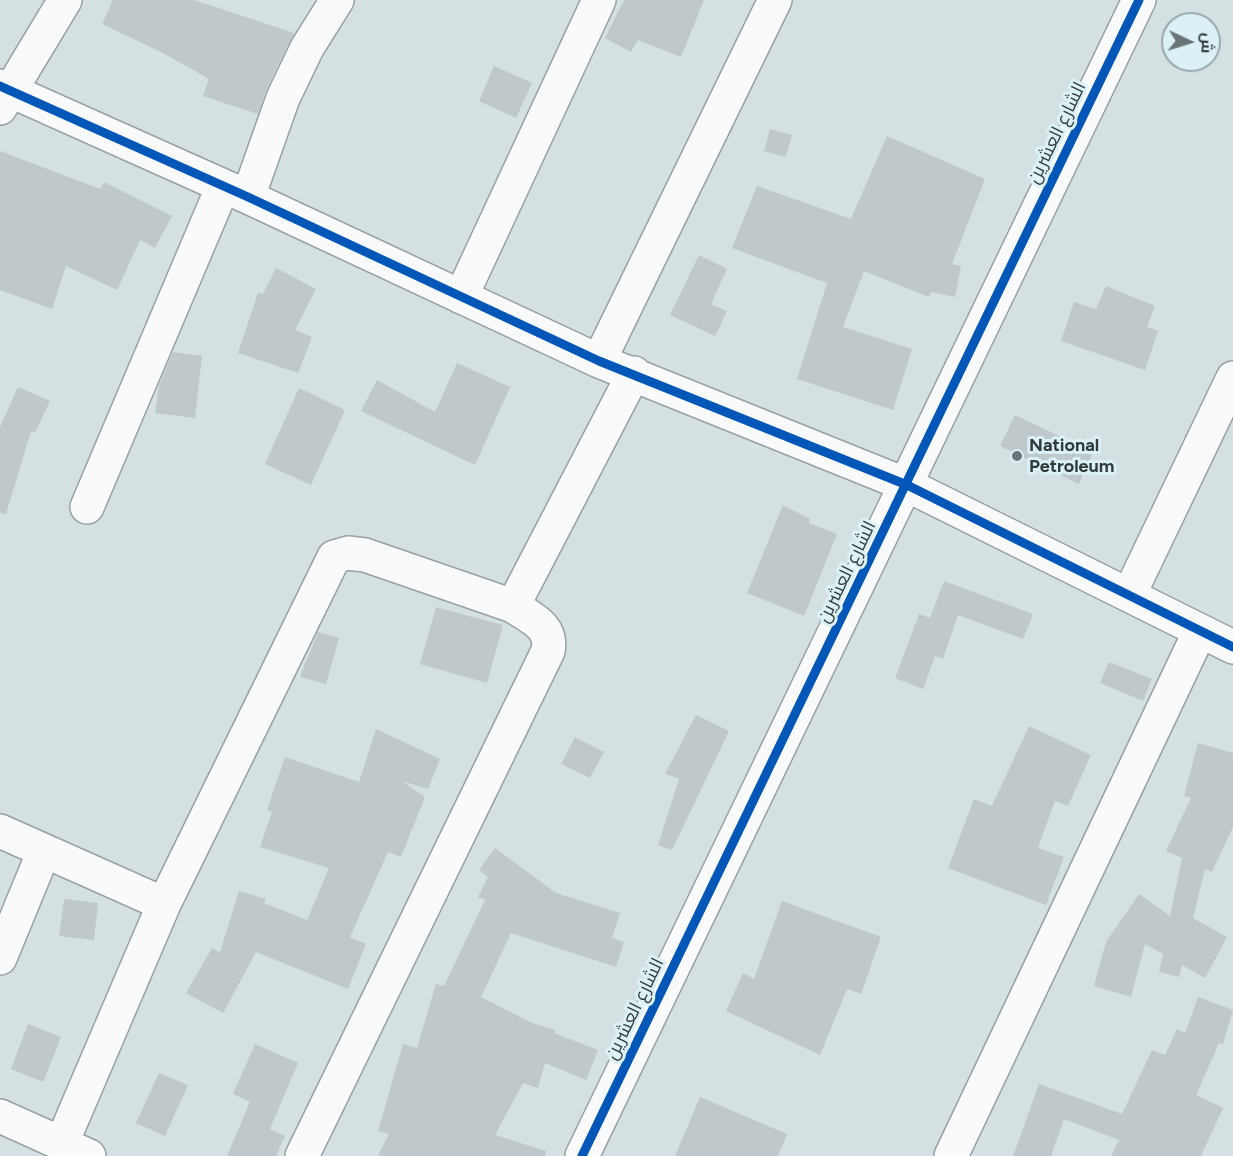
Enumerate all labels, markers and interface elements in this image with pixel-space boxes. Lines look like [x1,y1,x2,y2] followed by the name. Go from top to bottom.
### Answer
[1161,12,1221,72] north arrow
[1197,32,1218,54] text: ش
[1023,79,1091,187] street label: الشارع العشرين
[1029,435,1114,478] place label: National Petroleum
[1010,449,1024,463] marker: National Petroleum
[813,518,881,626] street label: الشارع العشرين
[601,955,669,1063] street label: الشارع العشرين

